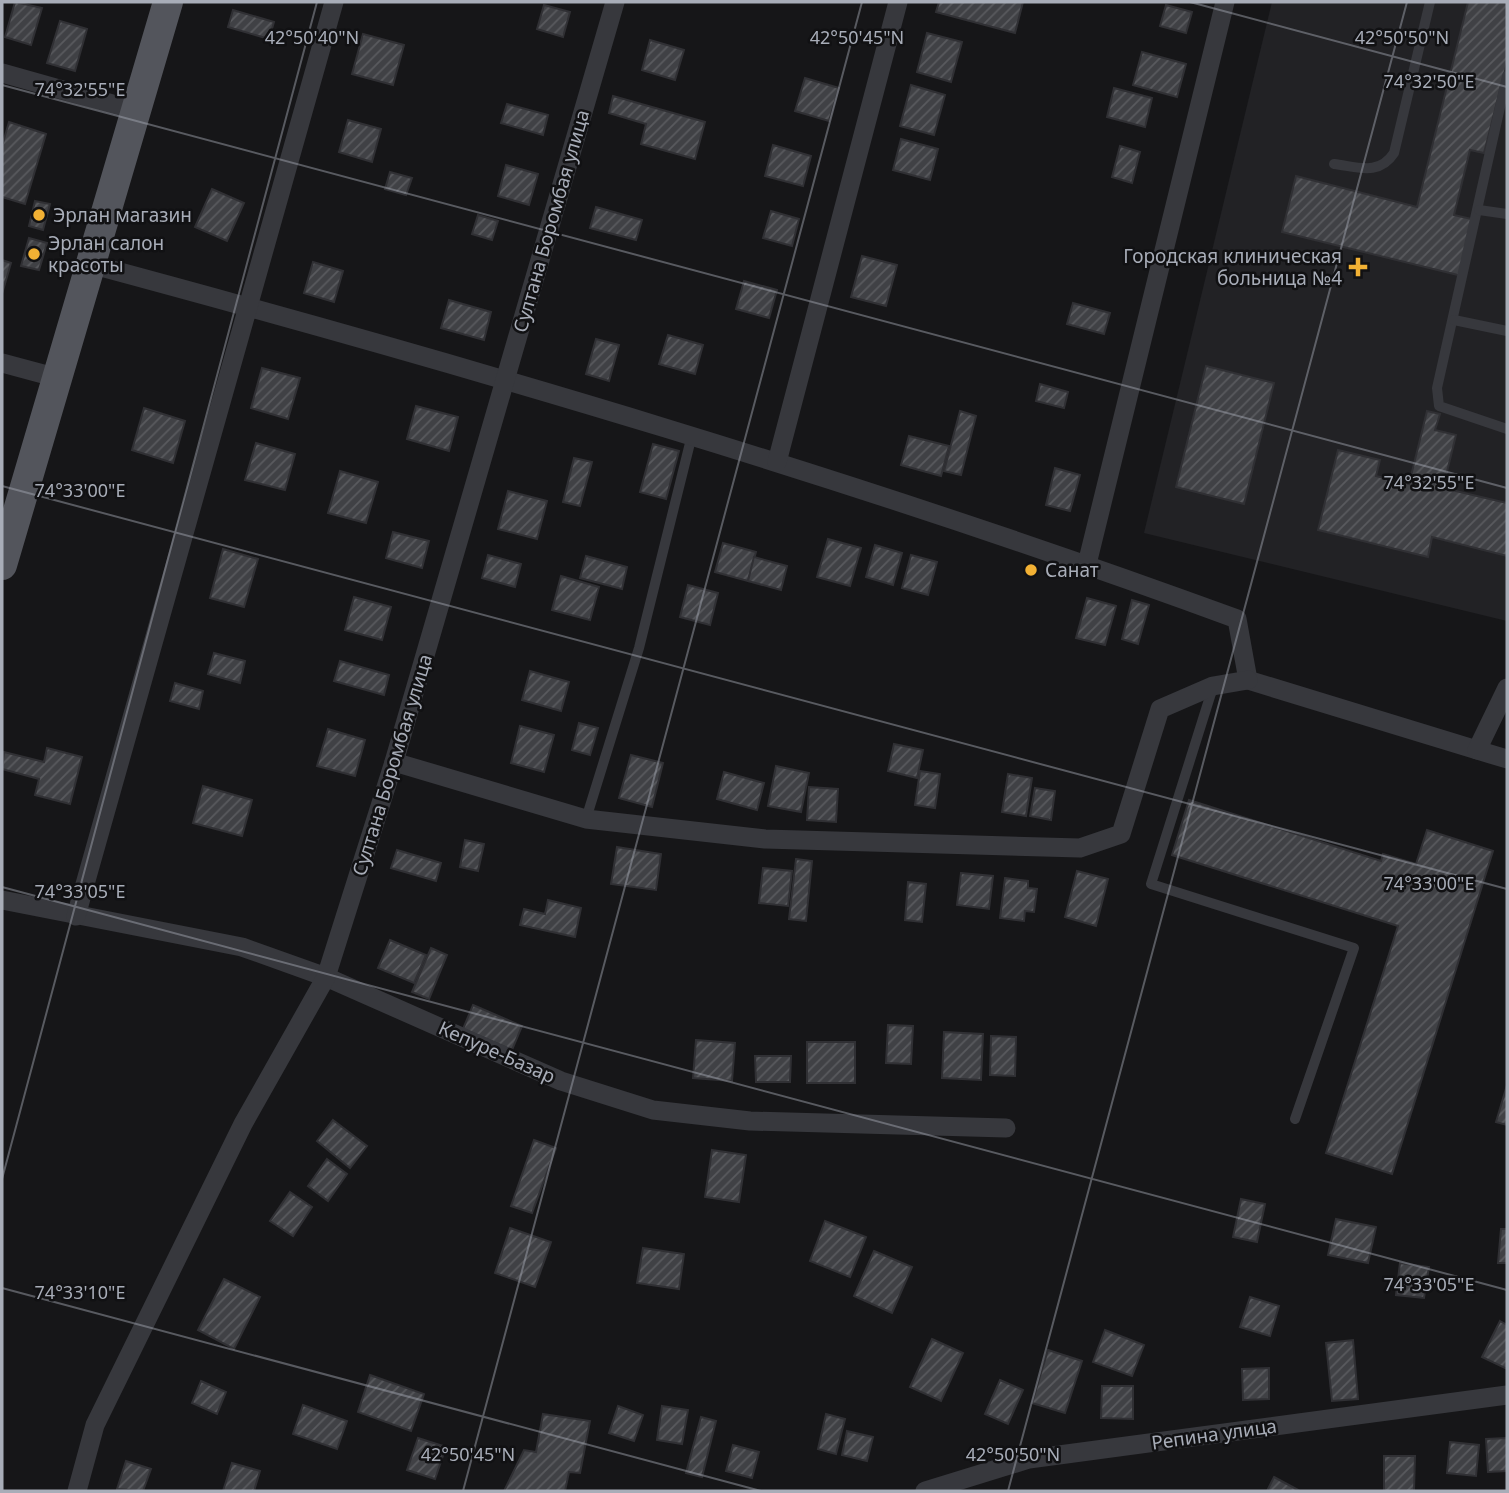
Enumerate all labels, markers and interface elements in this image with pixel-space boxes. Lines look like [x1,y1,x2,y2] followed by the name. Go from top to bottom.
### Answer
[265,25,359,49] text: 42°50'40"N
[810,25,904,49] text: 42°50'45"N
[1355,25,1449,49] text: 42°50'50"N
[1384,69,1474,93] text: 74°32'50"E
[35,77,125,101] text: 74°32'55"E
[507,107,595,335] street label: Султана Боромбая улица
[53,202,192,228] place label: Эрлан магазин
[31,207,47,223] marker: Эрлан магазин
[48,230,164,278] place label: Эрлан салон красоты
[1123,243,1342,291] place label: Городская клиническая больница №4
[26,246,42,262] marker: Эрлан салон красоты
[1348,257,1368,277] marker: Городская клиническая больница №4
[1384,470,1474,494] text: 74°32'55"E
[35,478,125,502] text: 74°33'00"E
[1045,557,1099,583] place label: Санат
[1023,562,1039,578] marker: Санат
[346,651,438,879] street label: Султана Боромбая улица
[1384,871,1474,895] text: 74°33'00"E
[35,879,125,903] text: 74°33'05"E
[435,1015,559,1089] street label: Кепуре-Базар
[1384,1272,1474,1296] text: 74°33'05"E
[35,1280,125,1304] text: 74°33'10"E
[1150,1412,1278,1456] street label: Репина улица
[421,1442,515,1466] text: 42°50'45"N
[966,1442,1060,1466] text: 42°50'50"N

